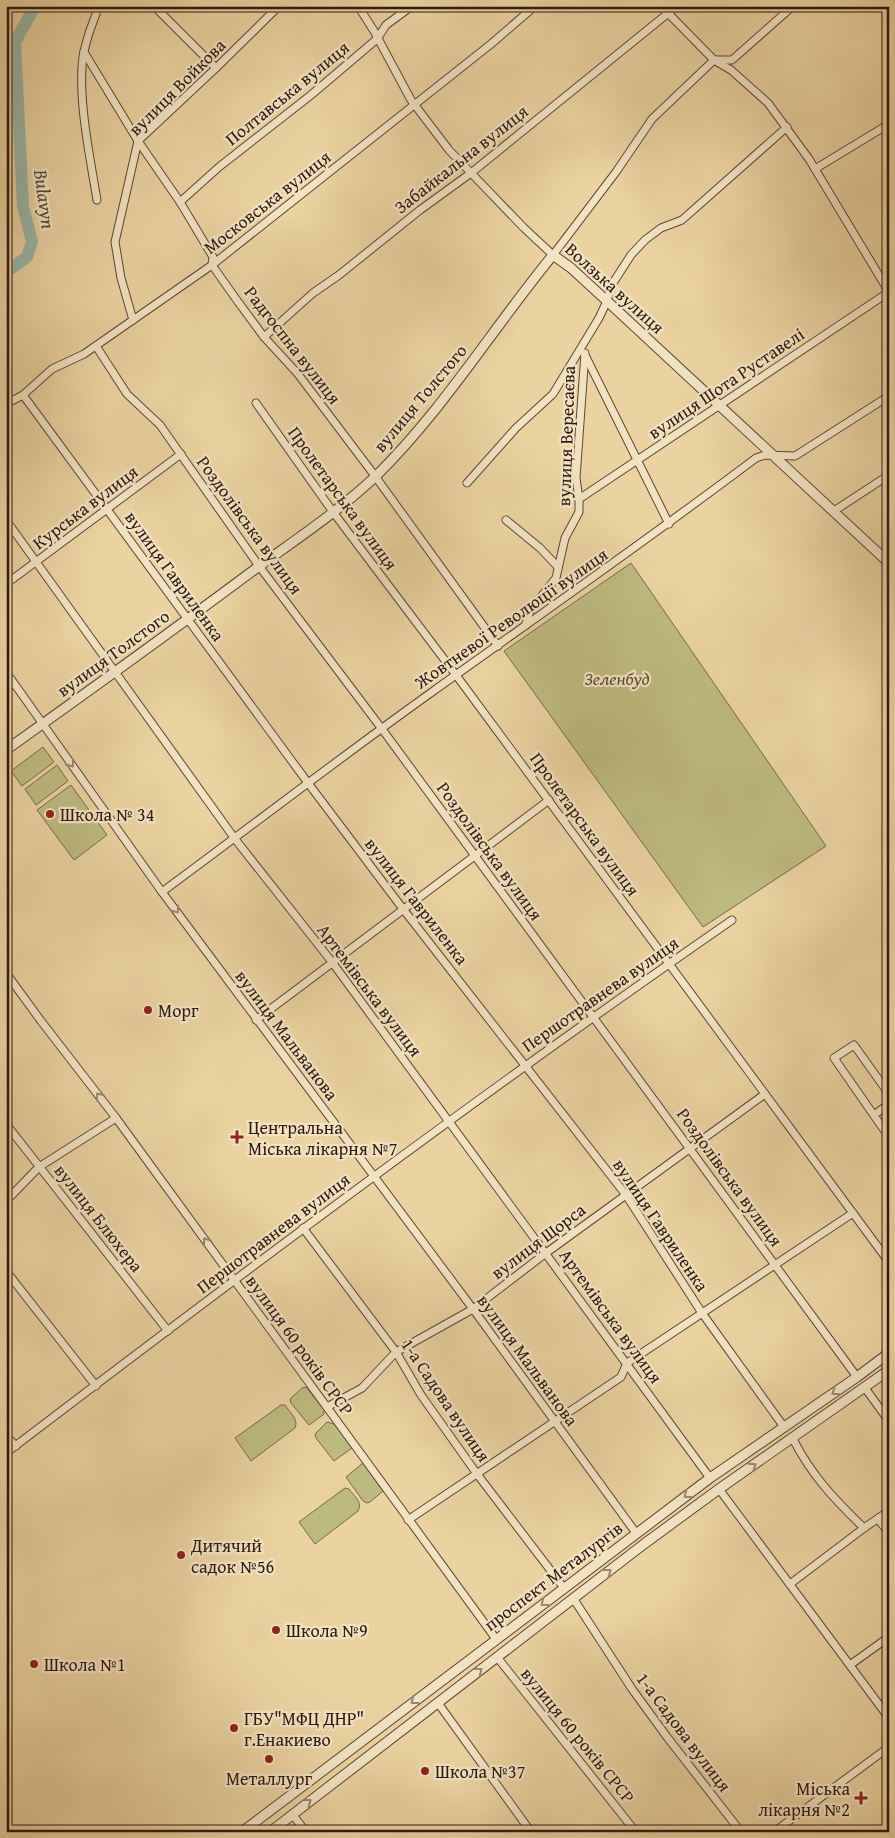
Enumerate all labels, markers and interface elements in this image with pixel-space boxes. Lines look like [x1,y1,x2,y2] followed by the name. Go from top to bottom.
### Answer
[122,32,232,142] street label: вулиця Войкова
[219,34,355,152] street label: Полтавська вулиця
[388,98,534,220] street label: Забайкальна вулиця
[198,144,336,260] street label: Московська вулиця
[27,167,63,231] water label: Bulavyn
[559,236,671,340] street label: Волзька вулиця
[238,280,348,410] street label: Радгоспна вулиця
[642,320,810,446] street label: вулиця Шота Руставелі
[367,338,473,458] street label: вулиця Толстого
[550,365,582,507] street label: вулиця Вересаєва
[281,420,405,576] street label: Пролетарська вулиця
[190,450,310,600] street label: Роздолівська вулиця
[26,458,144,556] street label: Курська вулиця
[118,505,232,647] street label: вулиця Гавриленка
[408,541,613,696] street label: Жовтневої Революції вулиця
[51,603,175,703] street label: вулиця Толстого
[584,665,650,692] park label: Зеленбуд
[523,746,647,902] street label: Пролетарська вулиця
[65,758,74,768] one-way arrow
[430,776,550,926] street label: Роздолівська вулиця
[60,801,154,828] place label: Школа № 34
[44,808,56,820] marker: Школа № 34
[359,832,476,971] street label: вулиця Гавриленка
[170,904,179,914] one-way arrow
[311,918,429,1062] street label: Артемівська вулиця
[516,929,684,1059] street label: Першотравнева вулиця
[229,964,345,1106] street label: вулиця Мальванова
[158,997,199,1024] place label: Морг
[142,1004,154,1016] marker: Морг
[96,1092,105,1102] one-way arrow
[670,1102,790,1252] street label: Роздолівська вулиця
[248,1114,397,1162] place label: Центральна Міська лікарня №7
[230,1130,244,1144] marker: Центральна Міська лікарня №7
[606,1153,716,1297] street label: вулиця Гавриленка
[48,1158,150,1278] street label: вулиця Блюхера
[190,1166,356,1300] street label: Першотравнева вулиця
[485,1196,591,1286] street label: вулиця Щорса
[203,1238,211,1247] one-way arrow
[553,1243,669,1389] street label: Артемівська вулиця
[240,1269,360,1421] street label: вулиця 60 років СРСР
[471,1288,585,1432] street label: вулиця Мальванова
[395,1333,497,1467] street label: 1-а Садова вулиця
[831,1386,841,1395] one-way arrow
[747,1463,757,1472] one-way arrow
[683,1489,693,1498] one-way arrow
[478,1515,628,1637] street label: проспект Металургів
[190,1532,274,1580] place label: Дитячий садок №56
[175,1549,187,1561] marker: Дитячий садок №56
[602,1569,611,1577] one-way arrow
[540,1597,550,1606] one-way arrow
[286,1617,368,1644] place label: Школа №9
[270,1624,282,1636] marker: Школа №9
[44,1651,126,1678] place label: Школа №1
[28,1658,40,1670] marker: Школа №1
[515,1661,641,1809] street label: вулиця 60 років СРСР
[630,1666,738,1798] street label: 1-а Садова вулиця
[473,1668,483,1677] one-way arrow
[410,1695,420,1704] one-way arrow
[244,1705,364,1753] place label: ГБУ"МФЦ ДНР" г.Енакиево
[228,1722,240,1734] marker: ГБУ"МФЦ ДНР" г.Енакиево
[263,1753,275,1765] marker: Металлург
[435,1758,525,1785] place label: Школа №37
[226,1765,312,1792] place label: Металлург
[419,1765,431,1777] marker: Школа №37
[758,1775,850,1823] place label: Міська лікарня №2
[854,1791,868,1805] marker: Міська лікарня №2
[302,1799,312,1808] one-way arrow

